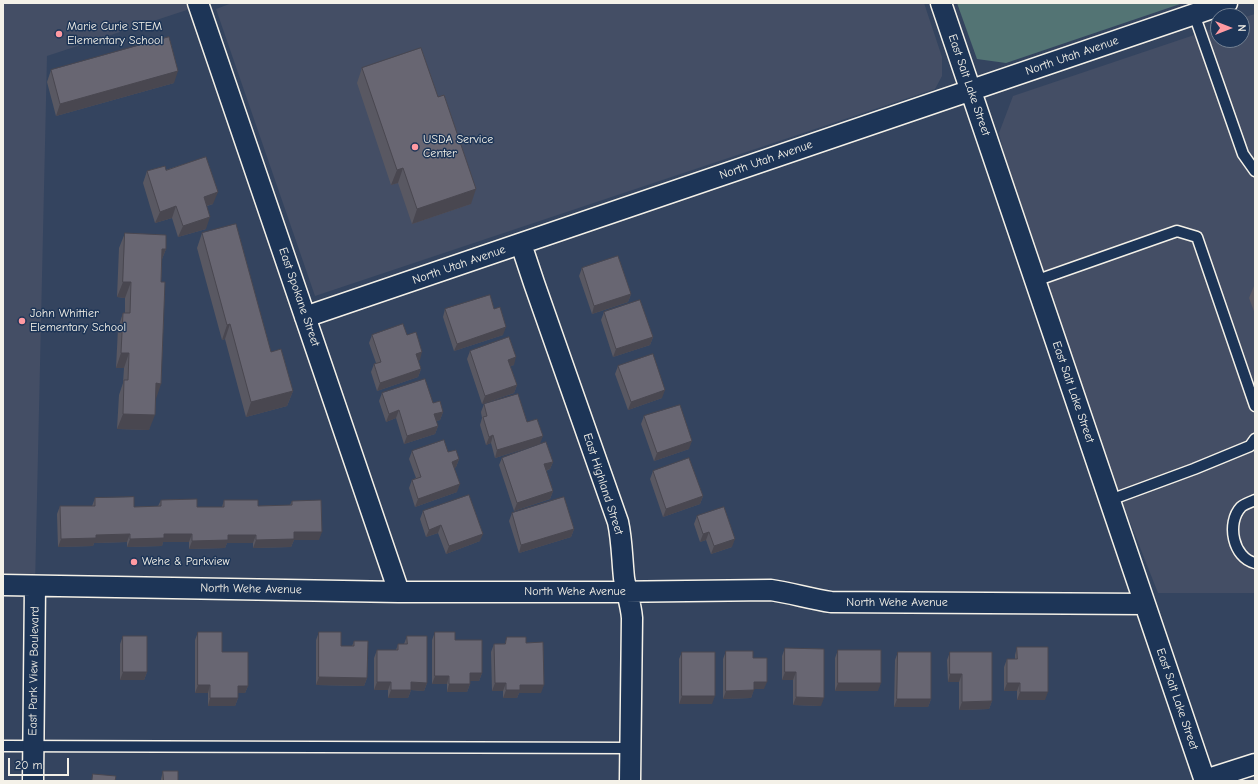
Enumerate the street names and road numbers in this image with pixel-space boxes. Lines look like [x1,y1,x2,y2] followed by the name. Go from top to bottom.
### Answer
[945,32,993,138] street label: East Salt Lake Street
[1024,33,1120,79] street label: North Utah Avenue
[718,137,814,183] street label: North Utah Avenue
[411,242,507,288] street label: North Utah Avenue
[275,246,323,348] street label: East Spokane Street
[1049,339,1097,445] street label: East Salt Lake Street
[580,431,626,537] street label: East Highland Street
[200,581,302,597] street label: North Wehe Avenue
[524,585,626,599] street label: North Wehe Avenue
[846,596,948,610] street label: North Wehe Avenue
[26,606,42,736] street label: East Park View Boulevard
[1153,646,1201,752] street label: East Salt Lake Street

